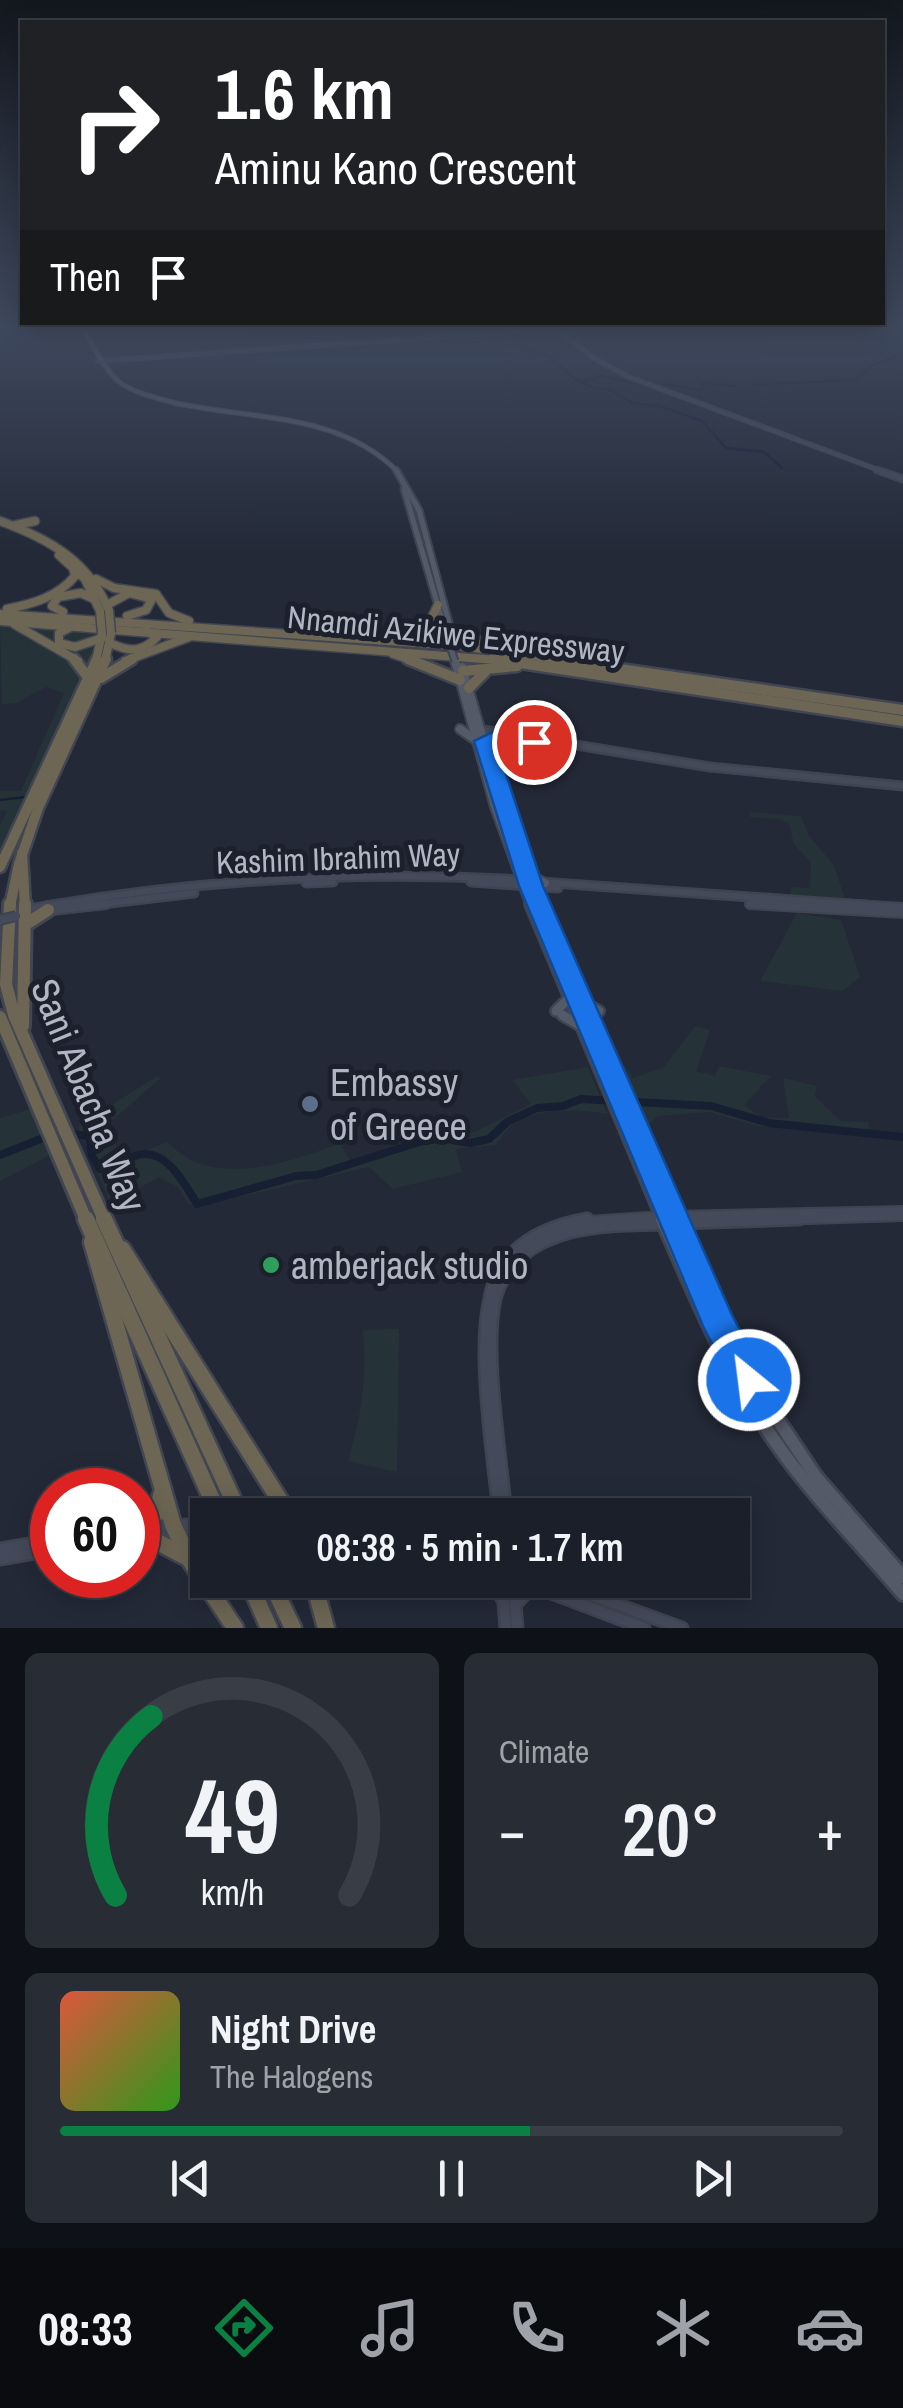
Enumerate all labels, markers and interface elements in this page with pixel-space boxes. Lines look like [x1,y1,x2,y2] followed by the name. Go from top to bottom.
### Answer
[215,47,394,141] text: 1.6 km
[50,60,180,190] icon: right
[215,137,576,198] text: Aminu Kano Crescent
[141,250,196,305] icon: arrive
[50,252,121,303] text: Then
[286,595,626,673] street label: Nnamdi Azikiwe Expressway
[492,700,577,785] pin
[507,715,562,770] icon: arrive
[215,832,461,884] street label: Kashim Ibrahim Way
[19,971,159,1219] street label: Sani Abacha Way
[330,1057,467,1152] place label: Embassy of Greece
[299,1093,321,1115] marker: Embassy of Greece
[291,1240,528,1291] place label: amberjack studio
[260,1254,282,1276] marker: amberjack studio
[697,1328,801,1432] position arrow
[30,1468,160,1598] speed limit sign: 60
[316,1522,624,1573] text: 08:38 · 5 min · 1.7 km
[499,1730,589,1773] text: Climate
[185,1745,279,1885] text: 49
[622,1778,720,1879] text: 20°
[499,1793,525,1867] text: −
[817,1793,843,1867] text: +
[200,1868,264,1916] text: km/h
[210,2004,376,2055] text: Night Drive
[210,2055,373,2098] text: The Halogens
[163,2151,218,2206] icon: previous
[424,2151,479,2206] icon: pause
[685,2151,740,2206] icon: next
[209,2293,279,2363] icon: directions
[355,2293,425,2363] icon: music
[502,2293,572,2363] icon: phone
[648,2293,718,2363] icon: climate
[795,2293,865,2363] icon: car
[38,2298,133,2359] text: 08:33

